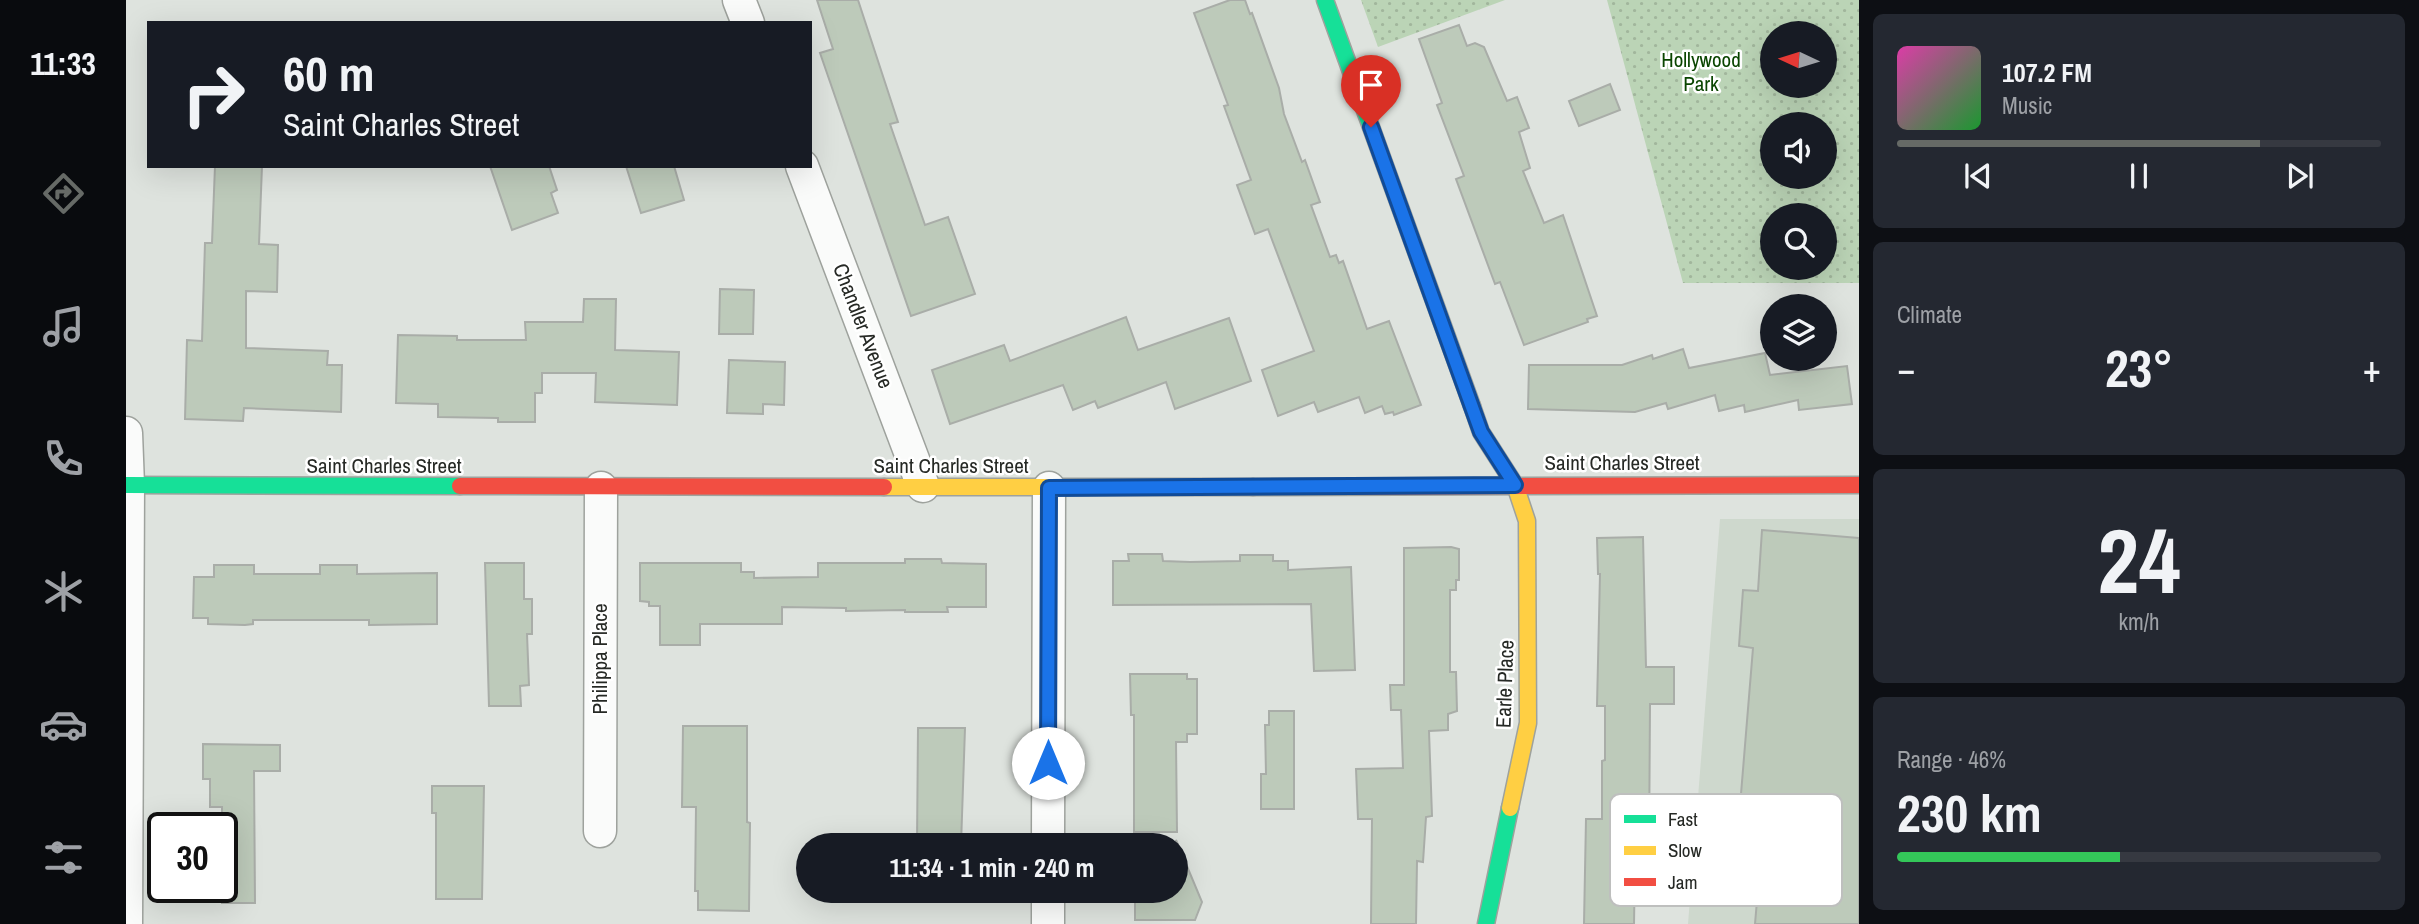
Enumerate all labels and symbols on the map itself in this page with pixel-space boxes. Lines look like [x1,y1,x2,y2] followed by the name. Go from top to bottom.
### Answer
[1760,21,1838,98] north arrow
[1661,45,1741,98] park label: Hollywood Park
[1341,55,1401,127] pin
[826,259,901,393] street label: Chandler Avenue
[1544,448,1700,477] street label: Saint Charles Street
[306,451,462,480] street label: Saint Charles Street
[873,451,1029,480] street label: Saint Charles Street
[585,603,614,715] street label: Philippa Place
[1488,639,1521,728] street label: Earle Place
[1011,726,1085,800] position arrow
[1610,794,1842,906] legend
[1668,806,1698,832] text: Fast
[147,812,238,903] speed limit sign: 30
[1668,837,1703,863] text: Slow
[1668,869,1697,895] text: Jam

